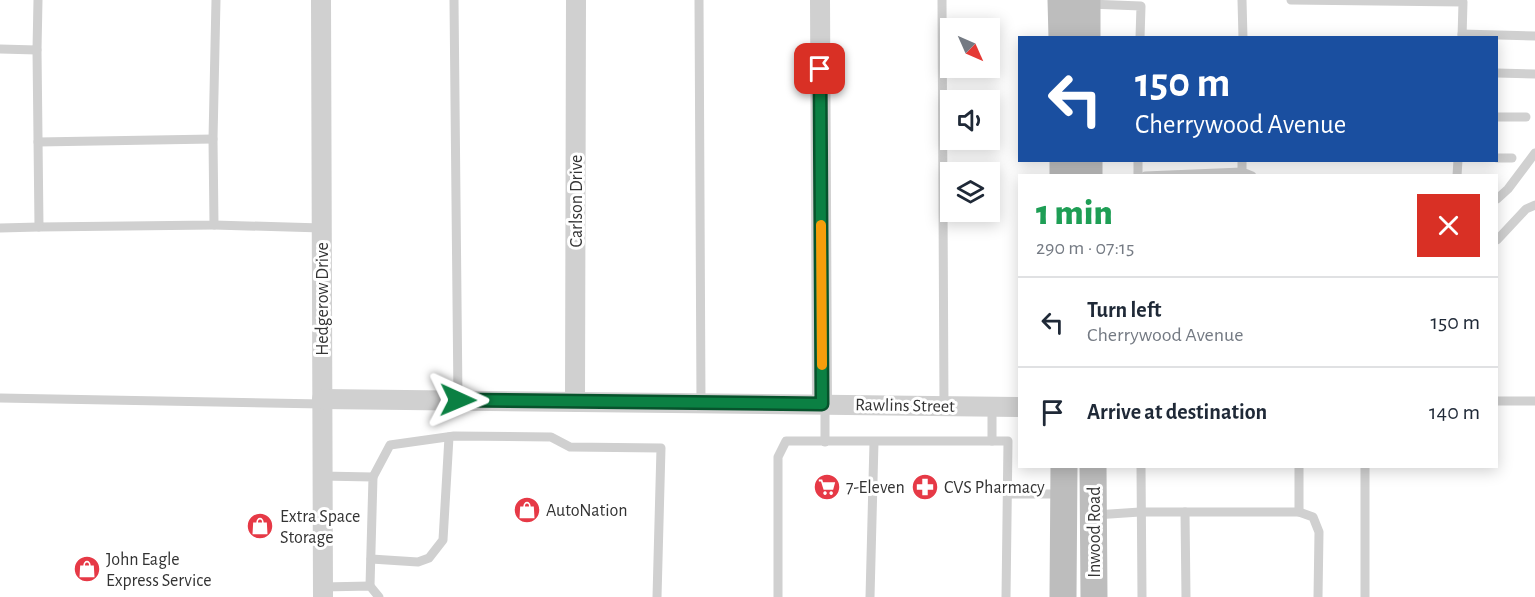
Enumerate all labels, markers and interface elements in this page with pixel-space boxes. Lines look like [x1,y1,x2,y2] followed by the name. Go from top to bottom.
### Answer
[940,18,1000,78] north arrow
[940,18,1000,222] map controls
[794,43,845,94] pin
[803,52,836,85] icon: arrive
[1036,60,1114,138] icon: left
[1135,62,1230,104] text: 150 m
[940,90,1000,150] button: sound
[1135,111,1346,138] text: Cherrywood Avenue
[568,155,586,247] street label: Carlson Drive
[940,162,1000,222] button: layers
[1417,194,1480,257] button: close
[1036,195,1113,231] text: 1 min
[1036,238,1134,258] text: 290 m · 07:15
[314,242,332,356] street label: Hedgerow Drive
[1087,299,1161,321] text: Turn left
[1036,306,1069,339] icon: left
[1430,311,1480,333] text: 150 m
[1087,325,1244,345] text: Cherrywood Avenue
[426,368,490,432] position arrow
[855,396,955,416] street label: Rawlins Street
[1036,396,1069,429] icon: arrive
[1087,401,1267,423] text: Arrive at destination
[1429,401,1480,423] text: 140 m
[812,472,842,502] supermarket icon: 7-Eleven
[910,472,940,502] pharmacy icon: CVS Pharmacy
[846,479,905,497] place label: 7-Eleven
[944,479,1045,497] place label: CVS Pharmacy
[1086,486,1104,578] street label: Inwood Road
[512,495,542,525] shop icon: AutoNation
[546,502,628,520] place label: AutoNation
[280,508,360,547] place label: Extra Space Storage
[245,511,275,541] shop icon: Extra Space Storage
[106,551,212,590] place label: John Eagle Express Service
[72,554,102,584] shop icon: John Eagle Express Service

